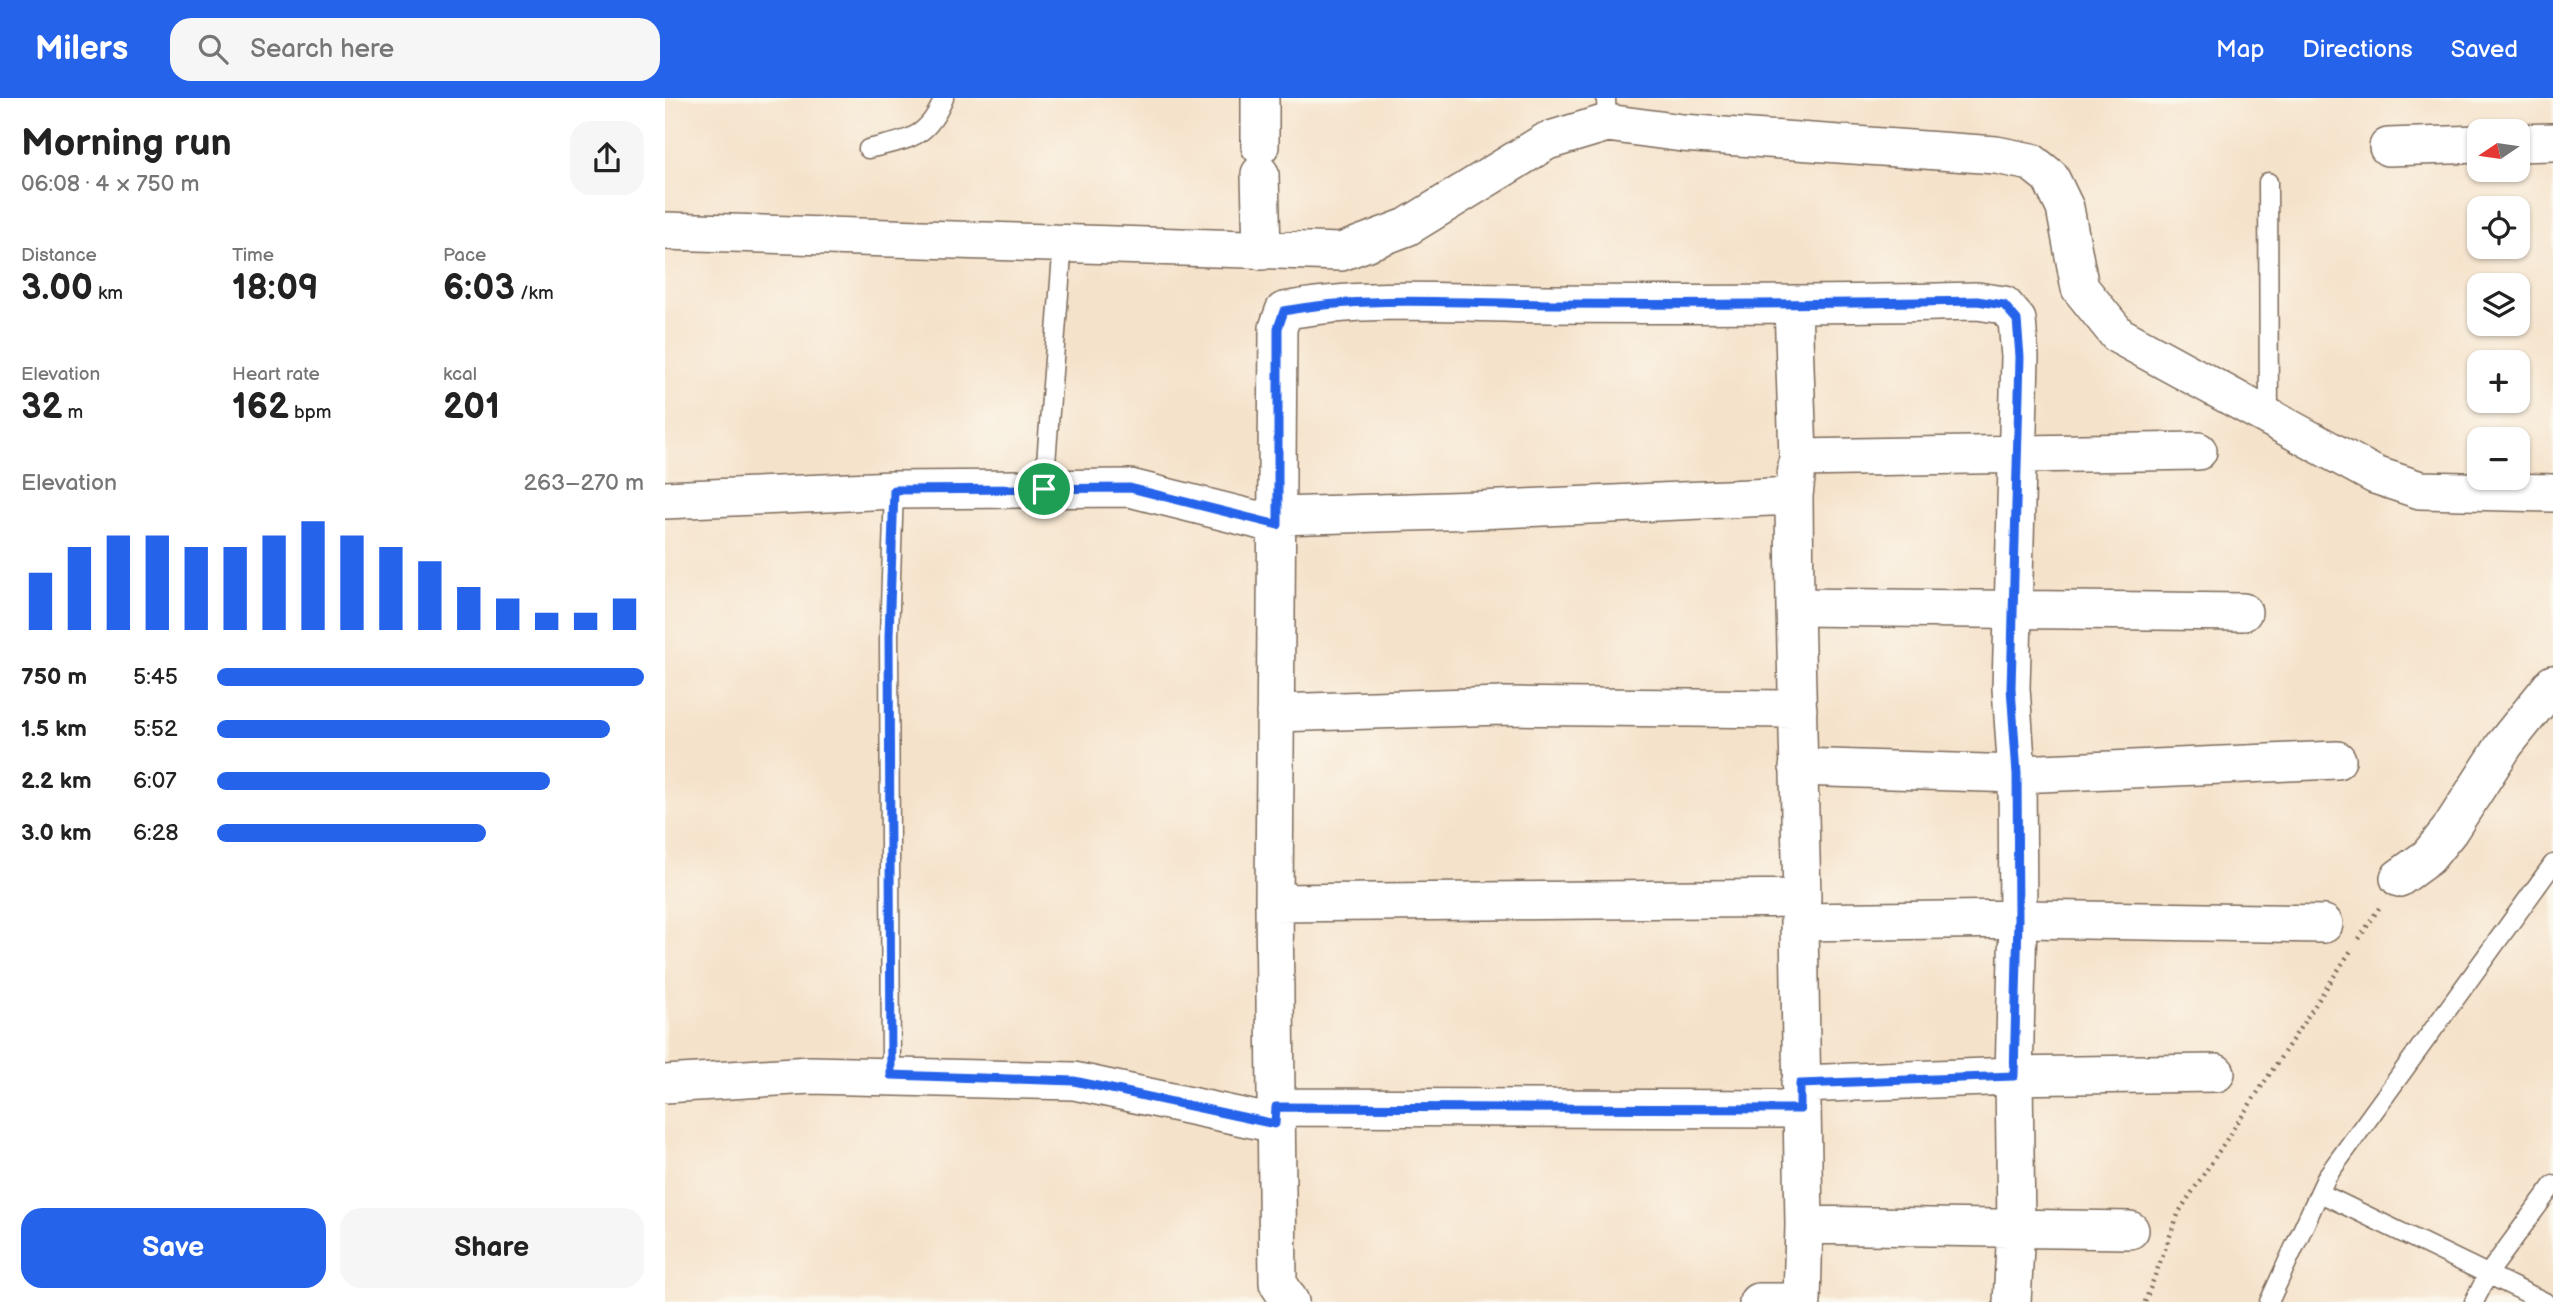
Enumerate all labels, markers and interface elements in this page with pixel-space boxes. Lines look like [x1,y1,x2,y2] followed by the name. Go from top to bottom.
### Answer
[170,18,660,81] search box
[35,29,128,69] text: Milers
[194,30,232,68] icon: search
[250,34,394,65] text: Search here
[2216,35,2264,64] text: Map
[2302,35,2413,64] text: Directions
[2451,35,2518,64] text: Saved
[2467,119,2531,182] north arrow
[2467,119,2530,490] map controls
[21,121,232,166] text: Morning run
[570,121,644,195] button: share
[21,170,200,198] text: 06:08 · 4 × 750 m
[2467,196,2530,259] button: locate
[21,244,97,267] text: Distance
[232,244,274,267] text: Time
[443,244,486,267] text: Pace
[21,267,93,310] text: 3.00
[232,267,319,310] text: 18:09
[443,267,515,310] text: 6:03
[2467,273,2530,336] button: layers
[93,282,123,305] text: km
[515,282,554,305] text: /km
[2467,350,2530,413] button: +
[21,363,100,386] text: Elevation
[232,363,320,386] text: Heart rate
[443,363,477,386] text: kcal
[21,386,62,429] text: 32
[232,386,289,429] text: 162
[443,386,500,429] text: 201
[62,401,83,424] text: m
[289,401,331,424] text: bpm
[2467,427,2530,490] button: −
[1014,459,1074,519] pin
[21,469,117,497] text: Elevation
[523,469,644,497] text: 263–270 m
[1025,470,1063,508] icon: arrive
[21,663,87,691] text: 750 m
[133,663,178,691] text: 5:45
[21,715,87,743] text: 1.5 km
[133,715,178,743] text: 5:52
[21,767,92,795] text: 2.2 km
[133,767,177,795] text: 6:07
[21,819,92,847] text: 3.0 km
[133,819,179,847] text: 6:28
[21,1208,326,1288] button: Save
[340,1208,644,1288] button: Share

